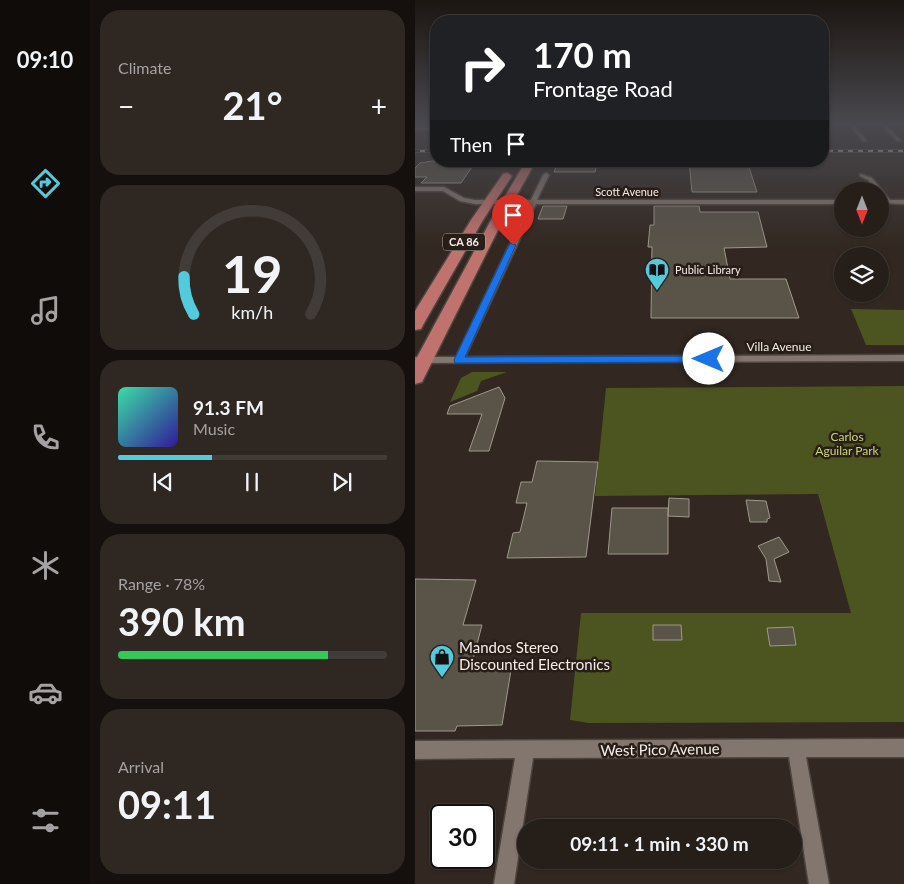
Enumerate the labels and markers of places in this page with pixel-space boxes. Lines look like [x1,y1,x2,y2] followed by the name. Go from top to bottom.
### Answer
[492,194,534,245] pin
[644,257,670,291] library icon: Public Library
[675,263,741,276] place label: Public Library
[459,638,610,673] place label: Mandos Stereo Discounted Electronics
[429,644,455,678] shop icon: Mandos Stereo Discounted Electronics

